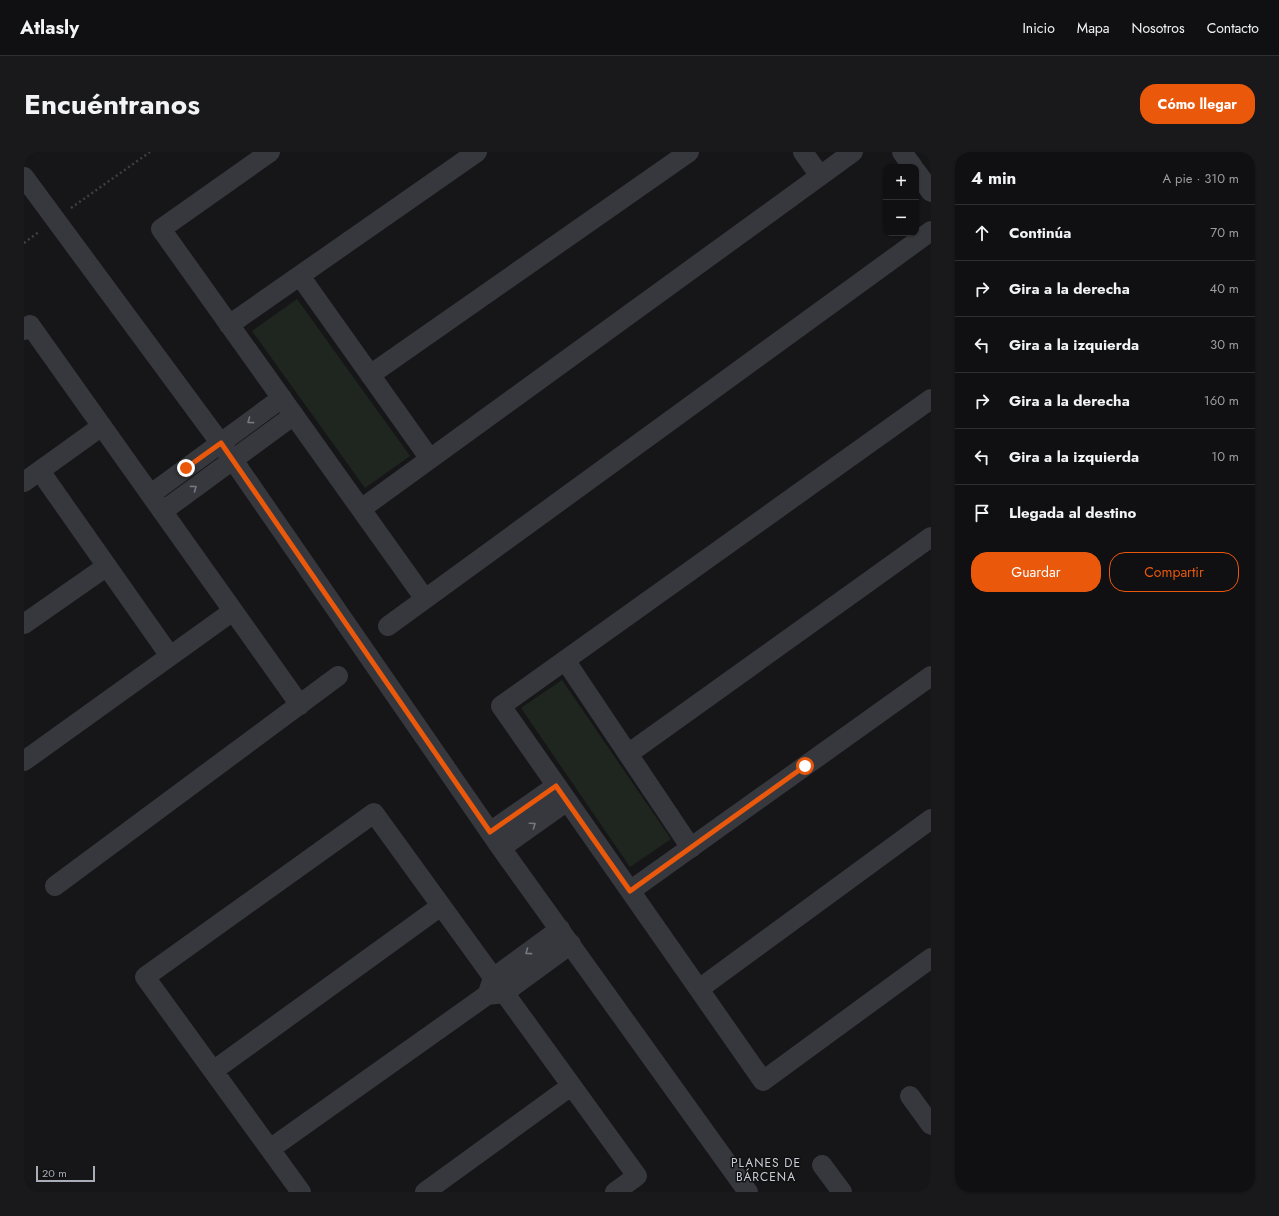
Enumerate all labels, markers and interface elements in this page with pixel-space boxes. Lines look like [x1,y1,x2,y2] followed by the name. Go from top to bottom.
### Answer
[20,14,79,41] text: Atlasly
[1022,18,1055,38] text: Inicio
[1077,18,1110,38] text: Mapa
[1132,18,1185,38] text: Nosotros
[1207,18,1259,38] text: Contacto
[24,84,200,125] text: Encuéntranos
[1140,84,1255,124] button: Cómo llegar
[883,164,919,236] map controls
[883,164,919,200] button: +
[971,166,1016,190] text: 4 min
[1163,169,1239,188] text: A pie · 310 m
[883,200,919,236] button: −
[971,222,993,244] icon: ahead
[1009,222,1071,244] text: Continúa
[1210,223,1239,242] text: 70 m
[971,278,993,300] icon: right
[1009,278,1130,300] text: Gira a la derecha
[1210,279,1239,298] text: 40 m
[971,334,993,356] icon: left
[1009,334,1139,356] text: Gira a la izquierda
[1210,335,1239,354] text: 30 m
[971,390,993,412] icon: right
[1009,390,1130,412] text: Gira a la derecha
[1204,391,1239,410] text: 160 m
[248,416,255,423] one-way arrow
[971,446,993,468] icon: left
[1009,446,1139,468] text: Gira a la izquierda
[1211,447,1239,466] text: 10 m
[177,459,195,477] route end
[190,486,197,493] one-way arrow
[971,502,993,524] icon: arrive
[1009,502,1136,524] text: Llegada al destino
[971,552,1101,592] button: Guardar
[1109,552,1239,592] button: Compartir
[796,757,814,775] route start
[529,822,536,830] one-way arrow
[526,947,533,954] one-way arrow
[731,1154,801,1186] district label: PLANES DE BÁRCENA
[36,1164,95,1183] scale bar
[42,1165,67,1181] text: 20 m

